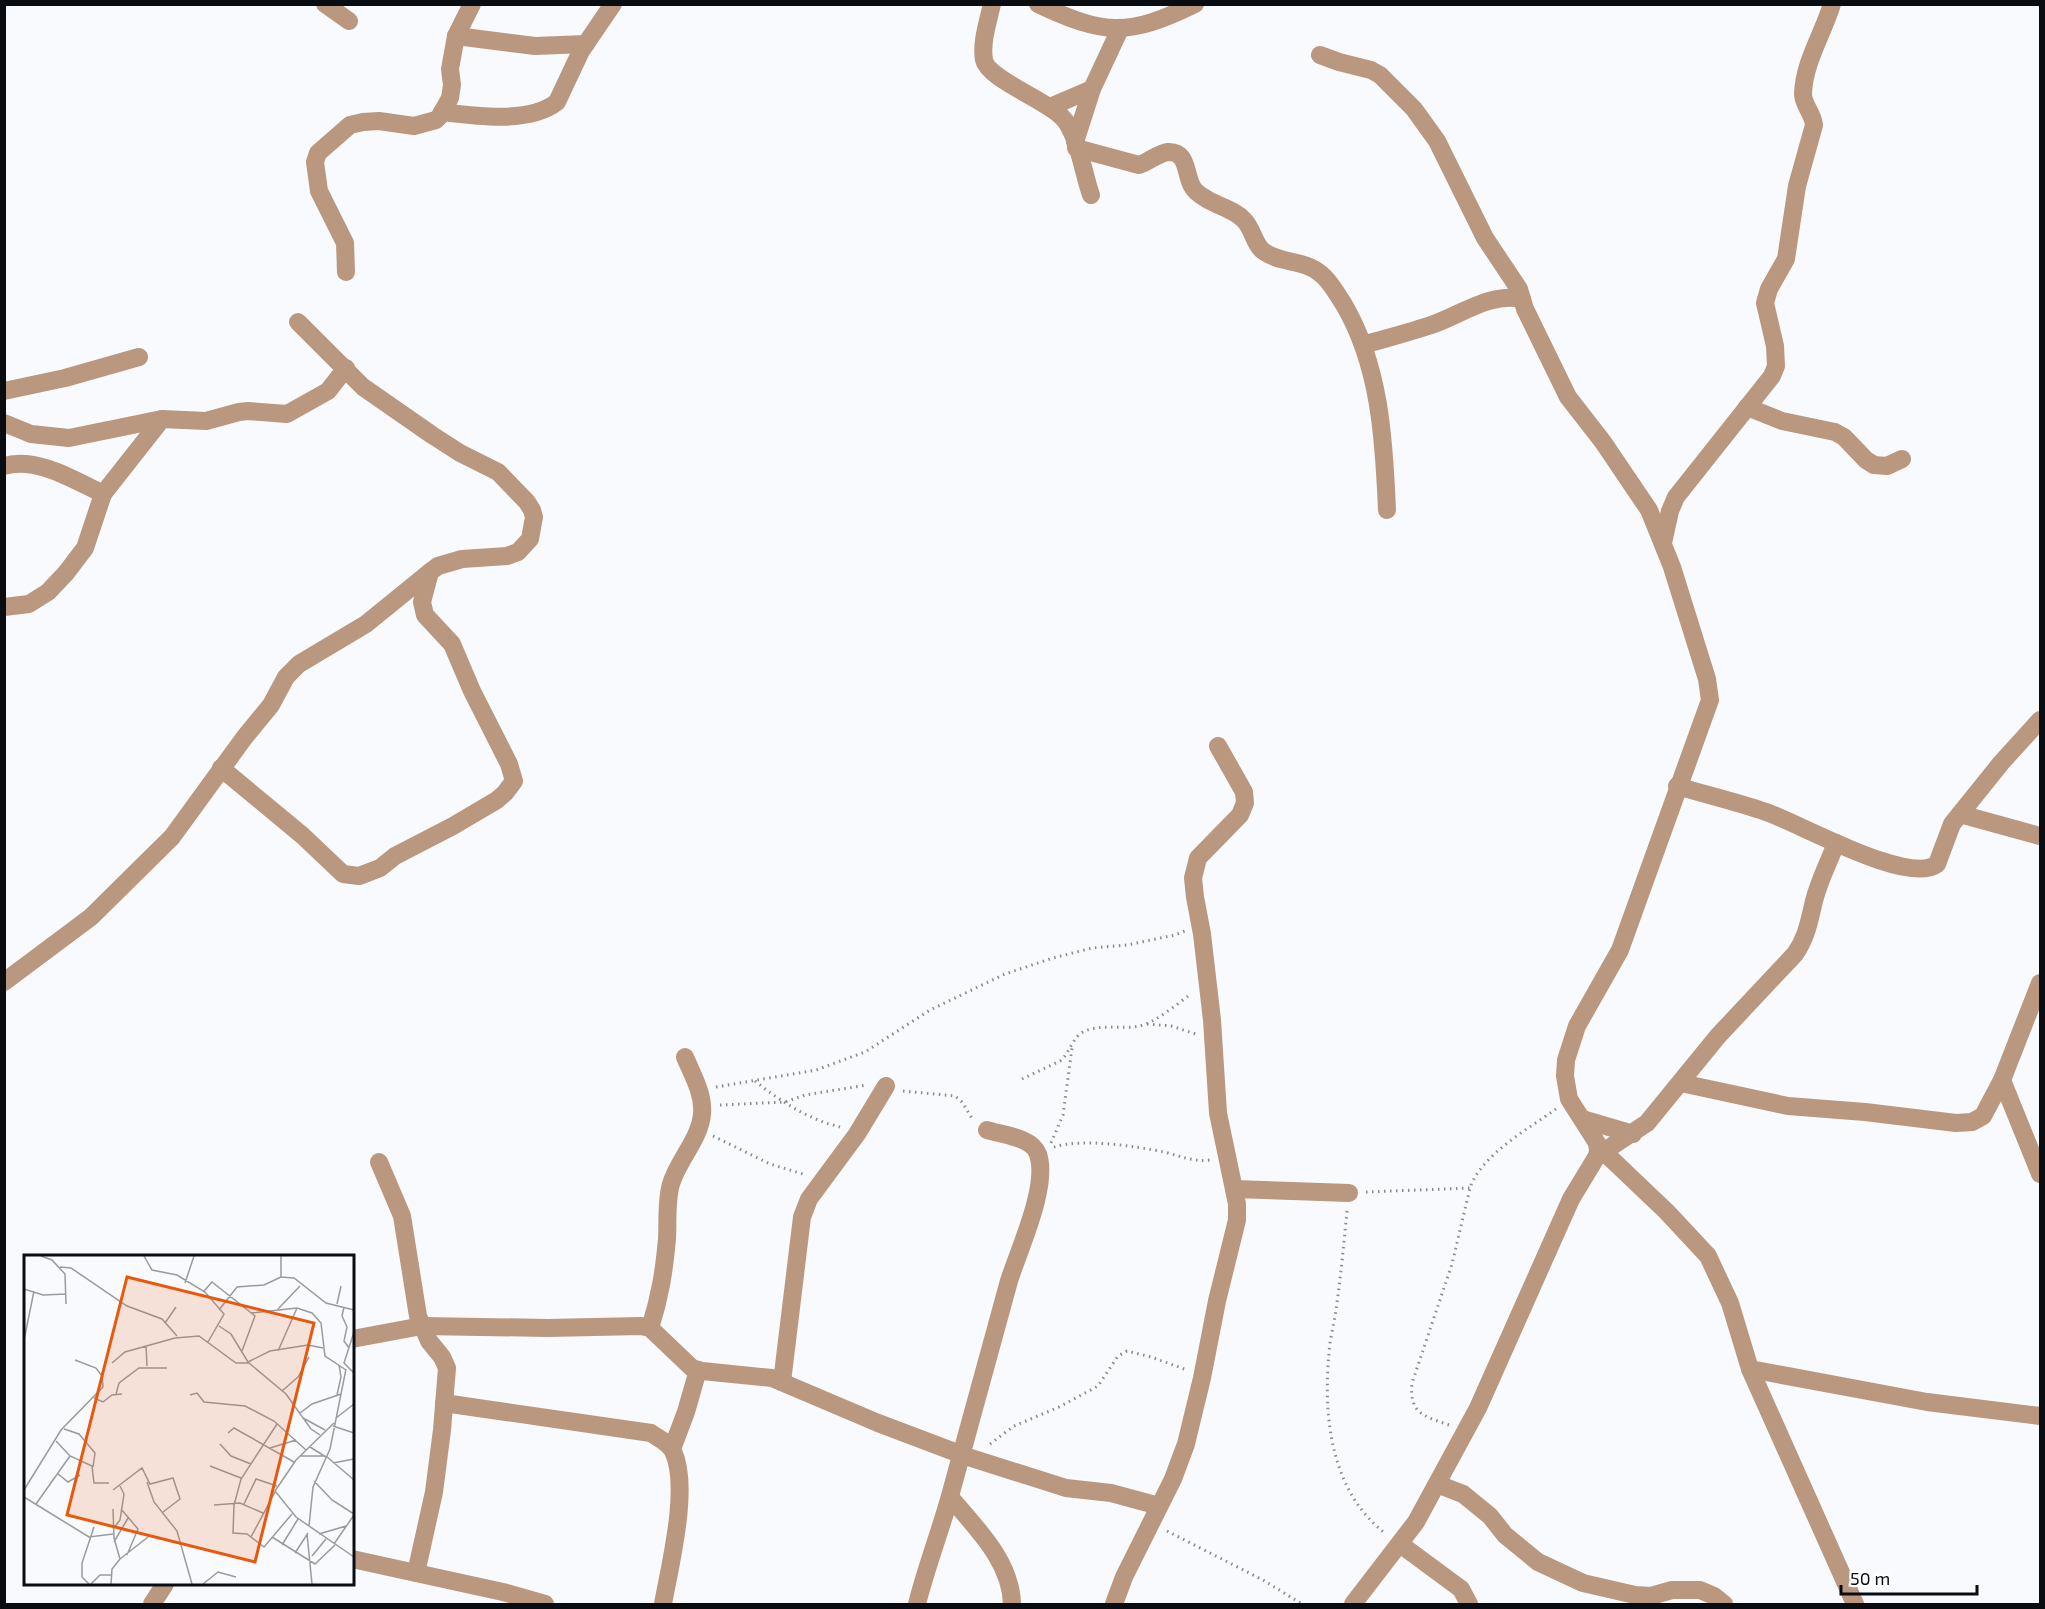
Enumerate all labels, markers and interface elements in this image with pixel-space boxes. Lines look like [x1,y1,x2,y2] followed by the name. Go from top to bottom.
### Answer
[24,1255,354,1585] inset map
[1841,1558,1978,1596] scale bar
[1850,1567,1890,1589] text: 50 m

